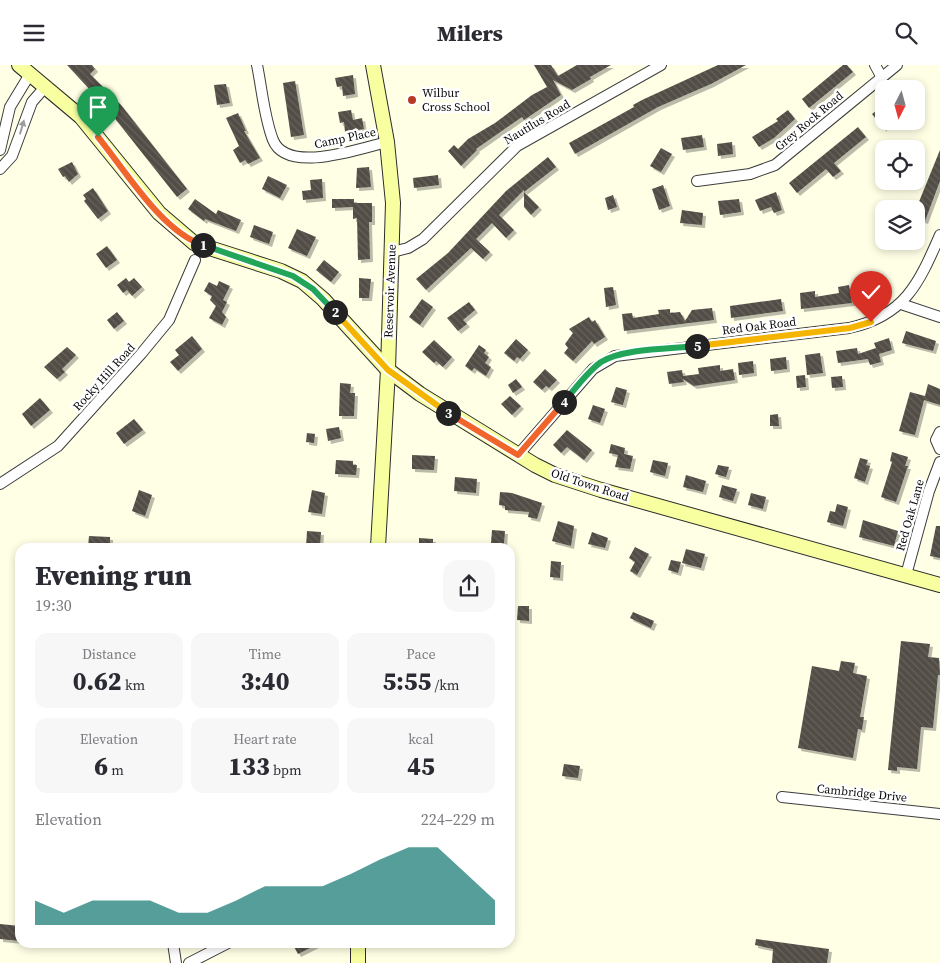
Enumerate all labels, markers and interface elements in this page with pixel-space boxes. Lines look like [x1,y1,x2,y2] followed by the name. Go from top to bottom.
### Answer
[437,18,503,48] text: Milers
[20,19,48,47] icon: menu
[892,19,920,47] icon: search
[875,80,925,130] north arrow
[875,80,925,250] map controls
[422,85,490,115] place label: Wilbur Cross School
[77,86,119,137] pin
[771,88,847,154] street label: Grey Rock Road
[84,93,112,121] icon: arrive
[406,94,418,106] marker: Wilbur Cross School
[501,96,573,148] street label: Nautilus Road
[18,119,26,134] one-way arrow
[313,124,377,152] street label: Camp Place
[875,140,925,190] button: locate
[875,200,925,250] button: layers
[190,233,216,257] pin: 1
[200,235,207,255] text: 1
[380,244,400,338] street label: Reservoir Avenue
[850,271,892,322] pin
[857,278,885,306] icon: check
[322,299,348,325] pin: 2
[332,302,339,322] text: 2
[721,313,797,338] street label: Red Oak Road
[684,333,710,359] pin: 5
[694,336,701,356] text: 5
[69,340,139,414] street label: Rocky Hill Road
[552,389,576,415] pin: 4
[561,392,568,412] text: 4
[436,401,460,425] pin: 3
[445,403,452,423] text: 3
[549,465,631,505] street label: Old Town Road
[892,477,928,553] street label: Red Oak Lane
[35,556,192,594] text: Evening run
[443,560,495,612] button: share
[35,594,72,616] text: 19:30
[82,644,136,664] text: Distance
[249,644,281,664] text: Time
[406,644,436,664] text: Pace
[73,664,122,698] text: 0.62
[241,664,289,698] text: 3:40
[383,664,431,698] text: 5:55
[122,675,145,695] text: km
[431,675,459,695] text: /km
[80,729,138,749] text: Elevation
[233,729,297,749] text: Heart rate
[408,729,434,749] text: kcal
[94,749,108,783] text: 6
[228,749,270,783] text: 133
[407,749,435,783] text: 45
[108,760,124,780] text: m
[270,760,302,780] text: bpm
[816,780,908,806] street label: Cambridge Drive
[35,808,102,830] text: Elevation
[421,808,495,830] text: 224–229 m

